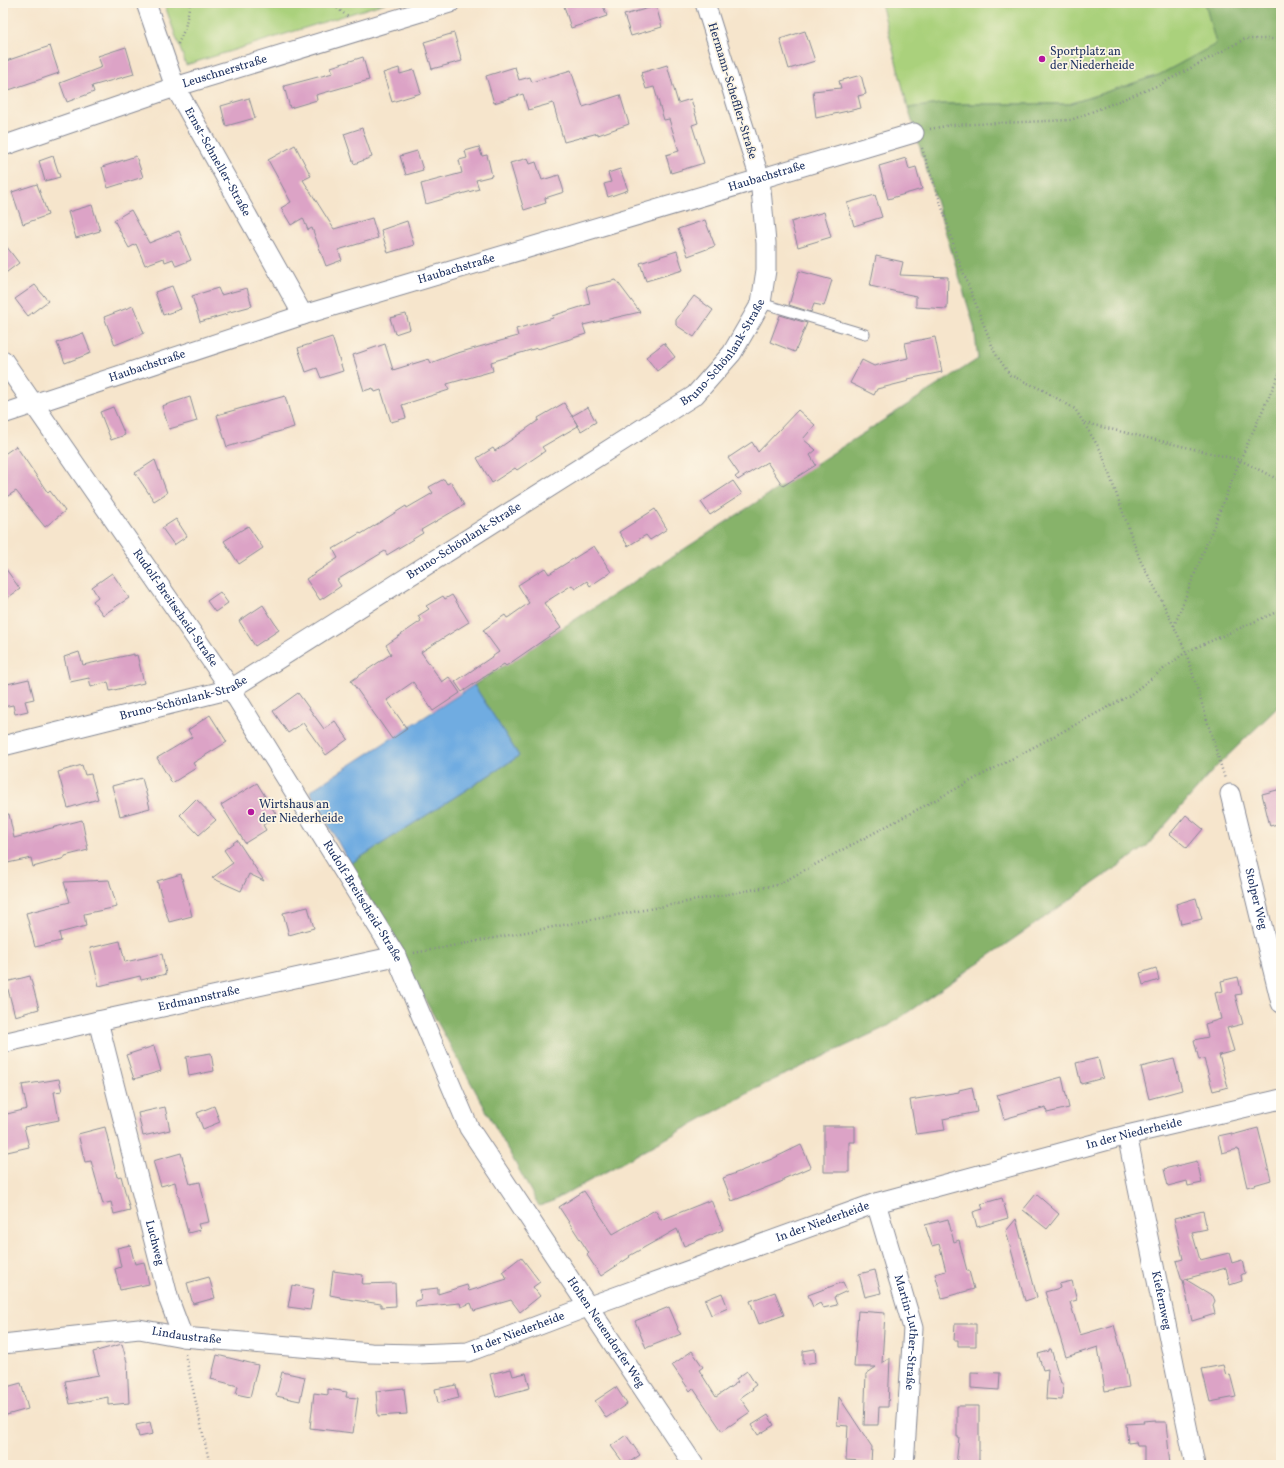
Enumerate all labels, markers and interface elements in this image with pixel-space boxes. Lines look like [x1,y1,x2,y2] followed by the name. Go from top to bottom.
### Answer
[704,21,761,162] street label: Hermann-Scheffler-Straße
[1050,44,1135,74] place label: Sportplatz an der Niederheide
[181,51,269,92] street label: Leuschnerstraße
[1037,54,1047,64] marker: Sportplatz an der Niederheide
[180,105,254,220] street label: Ernst-Schneller-Straße
[726,158,808,196] street label: Haubachstraße
[416,250,497,288] street label: Haubachstraße
[677,298,769,410] street label: Bruno-Schönlank-Straße
[107,346,188,386] street label: Haubachstraße
[404,499,525,584] street label: Bruno-Schönlank-Straße
[129,546,222,670] street label: Rudolf-Breitscheid-Straße
[118,672,251,725] street label: Bruno-Schönlank-Straße
[259,797,344,827] place label: Wirtshaus an der Niederheide
[246,807,256,817] marker: Wirtshaus an der Niederheide
[319,838,406,965] street label: Rudolf-Breitscheid-Straße
[1240,866,1271,932] street label: Stolper Weg
[157,982,242,1016] street label: Erdmannstraße
[1084,1114,1184,1154] street label: In der Niederheide
[774,1198,872,1246] street label: In der Niederheide
[141,1219,168,1267] street label: Luchweg
[1147,1270,1175,1332] street label: Kiefernweg
[890,1273,921,1391] street label: Martin-Luther-Straße
[563,1274,648,1391] street label: Hohen Neuendorfer Weg
[469,1308,567,1358] street label: In der Niederheide
[150,1323,222,1348] street label: Lindaustraße

